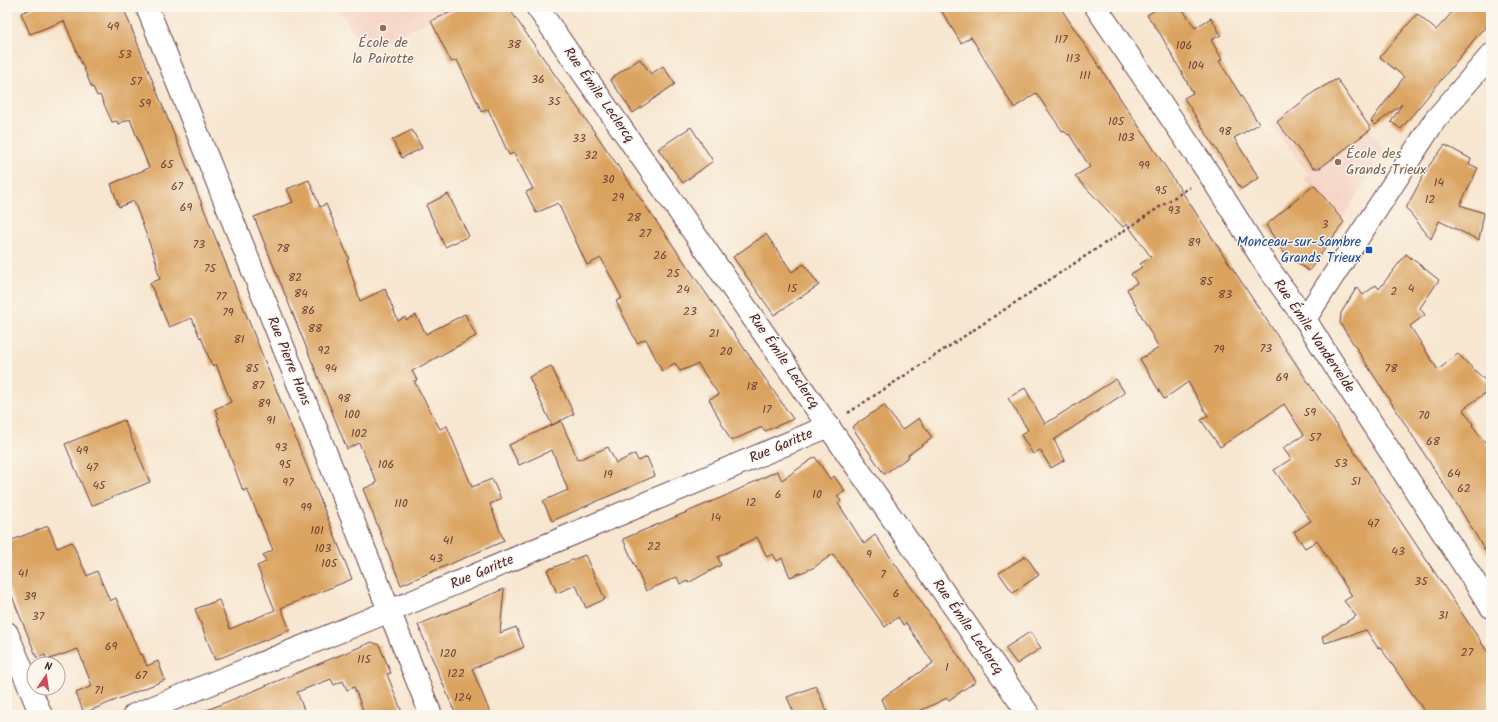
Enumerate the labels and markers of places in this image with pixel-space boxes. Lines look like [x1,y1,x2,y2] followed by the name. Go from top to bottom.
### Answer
[378,23,388,33] marker: École de la Pairotte
[352,32,414,70] place label: École de la Pairotte
[1346,143,1427,181] place label: École des Grands Trieux
[1333,157,1343,167] marker: École des Grands Trieux
[1237,231,1362,269] place label: Monceau-sur-Sambre Grands Trieux
[1364,245,1374,255] marker: Monceau-sur-Sambre Grands Trieux

